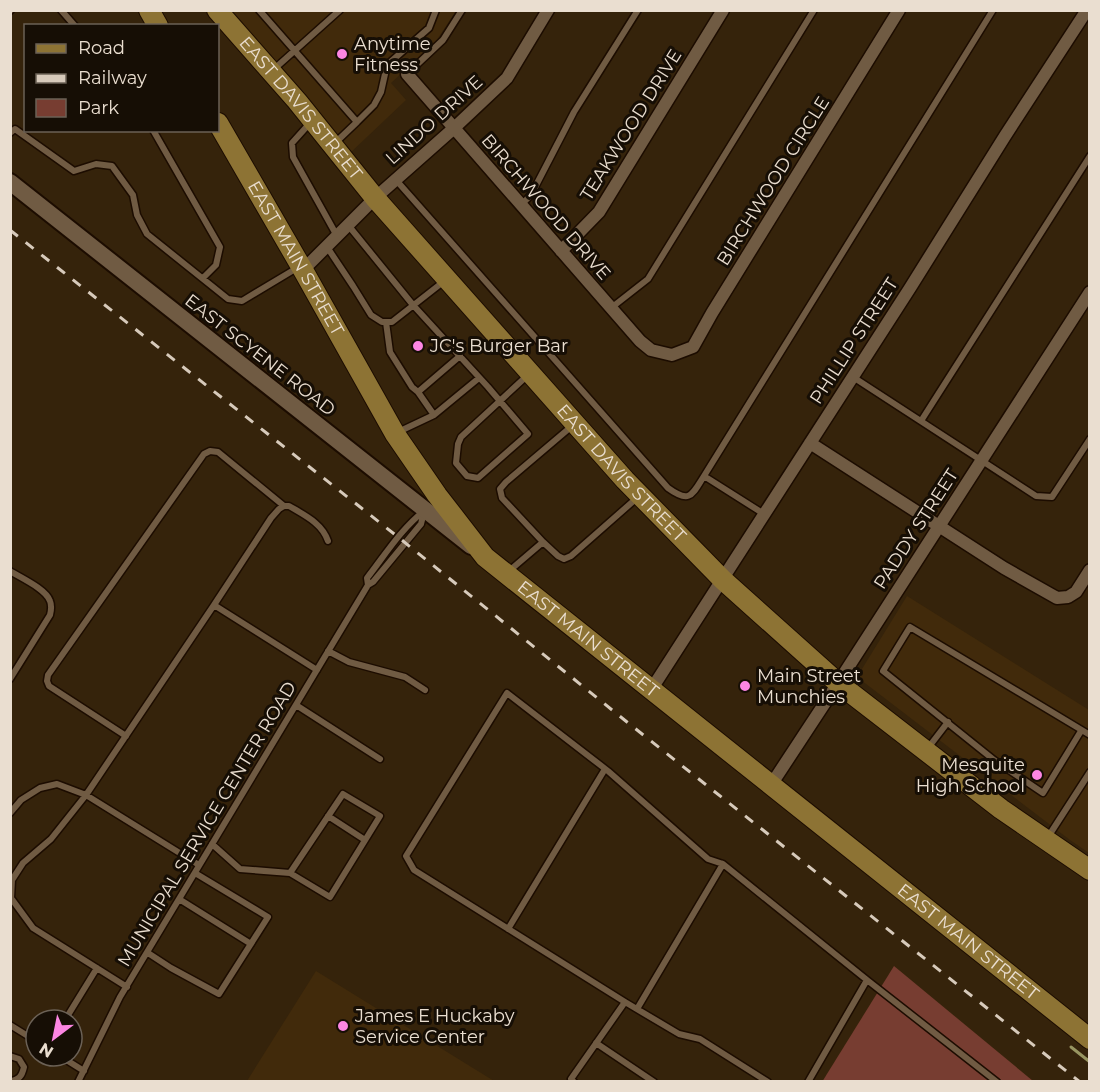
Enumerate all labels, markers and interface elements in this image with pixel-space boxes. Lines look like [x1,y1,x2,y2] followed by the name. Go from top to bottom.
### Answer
[24,24,219,132] legend
[234,32,367,185] street label: EAST DAVIS STREET
[354,33,431,76] place label: Anytime Fitness
[78,37,125,59] text: Road
[576,45,686,205] street label: TEAKWOOD DRIVE
[335,47,349,61] marker: Anytime Fitness
[78,67,147,89] text: Railway
[381,71,487,169] street label: LINDO DRIVE
[712,92,834,270] street label: BIRCHWOOD CIRCLE
[78,97,119,119] text: Park
[477,130,615,284] street label: BIRCHWOOD DRIVE
[243,177,349,340] street label: EAST MAIN STREET
[805,273,903,408] street label: PHILLIP STREET
[180,289,340,421] street label: EAST SCYENE ROAD
[429,335,568,357] place label: JC's Burger Bar
[411,339,425,353] marker: JC's Burger Bar
[552,400,691,547] street label: EAST DAVIS STREET
[869,464,963,593] street label: PADDY STREET
[513,576,664,702] street label: EAST MAIN STREET
[757,665,861,708] place label: Main Street Munchies
[113,677,301,971] street label: MUNICIPAL SERVICE CENTER ROAD
[738,679,752,693] marker: Main Street Munchies
[916,754,1025,797] place label: Mesquite High School
[1030,768,1044,782] marker: Mesquite High School
[893,879,1044,1005] street label: EAST MAIN STREET
[354,1005,515,1048] place label: James E Huckaby Service Center
[24,1008,84,1068] north arrow
[336,1019,350,1033] marker: James E Huckaby Service Center
[36,1039,57,1062] text: N

